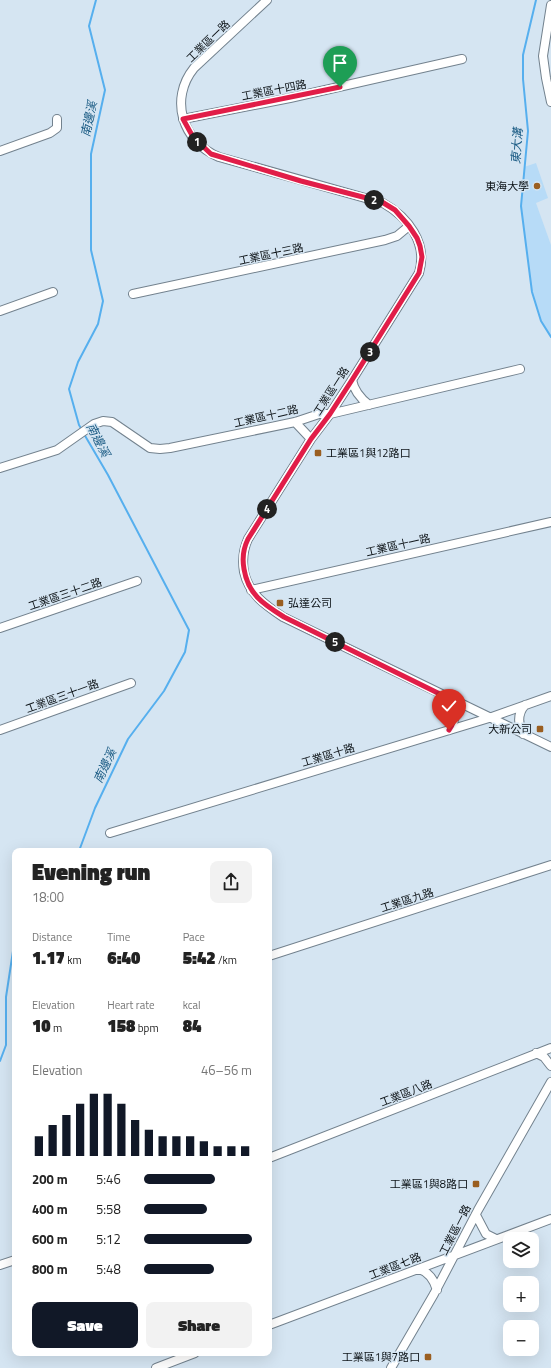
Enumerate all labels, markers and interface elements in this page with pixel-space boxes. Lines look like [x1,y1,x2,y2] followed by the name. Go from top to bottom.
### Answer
[183,16,233,66] street label: 工業區一路
[323,46,357,87] pin
[329,52,351,74] icon: arrive
[240,76,308,104] street label: 工業區十四路
[75,97,102,138] water label: 南邊溪
[506,125,527,165] water label: 東大溝
[187,132,207,152] pin: 1
[194,134,200,150] text: 1
[485,178,529,194] place label: 東海大學
[532,181,542,191] marker: 東海大學
[364,190,384,210] pin: 2
[371,192,377,208] text: 2
[237,239,305,269] street label: 工業區十三路
[360,342,380,362] pin: 3
[367,344,373,360] text: 3
[309,364,353,418] street label: 工業區一路
[232,401,300,431] street label: 工業區十二路
[82,419,116,462] water label: 南邊溪
[326,445,410,461] place label: 工業區1與12路口
[313,448,323,458] marker: 工業區1與12路口
[257,499,277,519] pin: 4
[264,501,270,517] text: 4
[364,530,432,560] street label: 工業區十一路
[26,574,104,614] street label: 工業區三十二路
[288,595,332,611] place label: 弘達公司
[275,598,285,608] marker: 弘達公司
[325,632,345,652] pin: 5
[332,634,338,650] text: 5
[23,675,101,717] street label: 工業區三十一路
[432,689,466,730] pin
[438,695,460,717] icon: check
[488,721,532,737] place label: 大新公司
[535,724,545,734] marker: 大新公司
[299,739,357,771] street label: 工業區十路
[88,744,122,786] water label: 南邊溪
[32,855,150,889] text: Evening run
[210,861,252,903] button: share
[378,884,436,916] street label: 工業區九路
[32,887,64,907] text: 18:00
[32,929,72,945] text: Distance
[107,929,130,945] text: Time
[183,929,205,945] text: Pace
[32,945,65,971] text: 1.17
[107,945,140,971] text: 6:40
[183,945,216,971] text: 5:42
[65,952,82,968] text: km
[216,952,237,968] text: /km
[32,997,75,1013] text: Elevation
[107,997,155,1013] text: Heart rate
[183,997,201,1013] text: kcal
[32,1013,51,1039] text: 10
[107,1013,135,1039] text: 158
[183,1013,201,1039] text: 84
[51,1020,62,1036] text: m
[135,1020,159,1036] text: bpm
[32,1060,83,1080] text: Elevation
[201,1060,252,1080] text: 46–56 m
[377,1076,435,1110] street label: 工業區八路
[32,1169,68,1189] text: 200 m
[96,1169,121,1189] text: 5:46
[390,1176,468,1192] place label: 工業區1與8路口
[471,1179,481,1189] marker: 工業區1與8路口
[32,1199,68,1219] text: 400 m
[96,1199,121,1219] text: 5:58
[435,1202,475,1258] street label: 工業區一路
[32,1229,68,1249] text: 600 m
[96,1229,121,1249] text: 5:12
[503,1232,539,1356] map controls
[503,1232,539,1268] button: layers
[366,1249,424,1283] street label: 工業區七路
[32,1259,68,1279] text: 800 m
[96,1259,121,1279] text: 5:48
[503,1276,539,1312] button: +
[32,1302,138,1348] button: Save
[146,1302,252,1348] button: Share
[503,1320,539,1356] button: −
[342,1349,420,1365] place label: 工業區1與7路口
[423,1352,433,1362] marker: 工業區1與7路口

